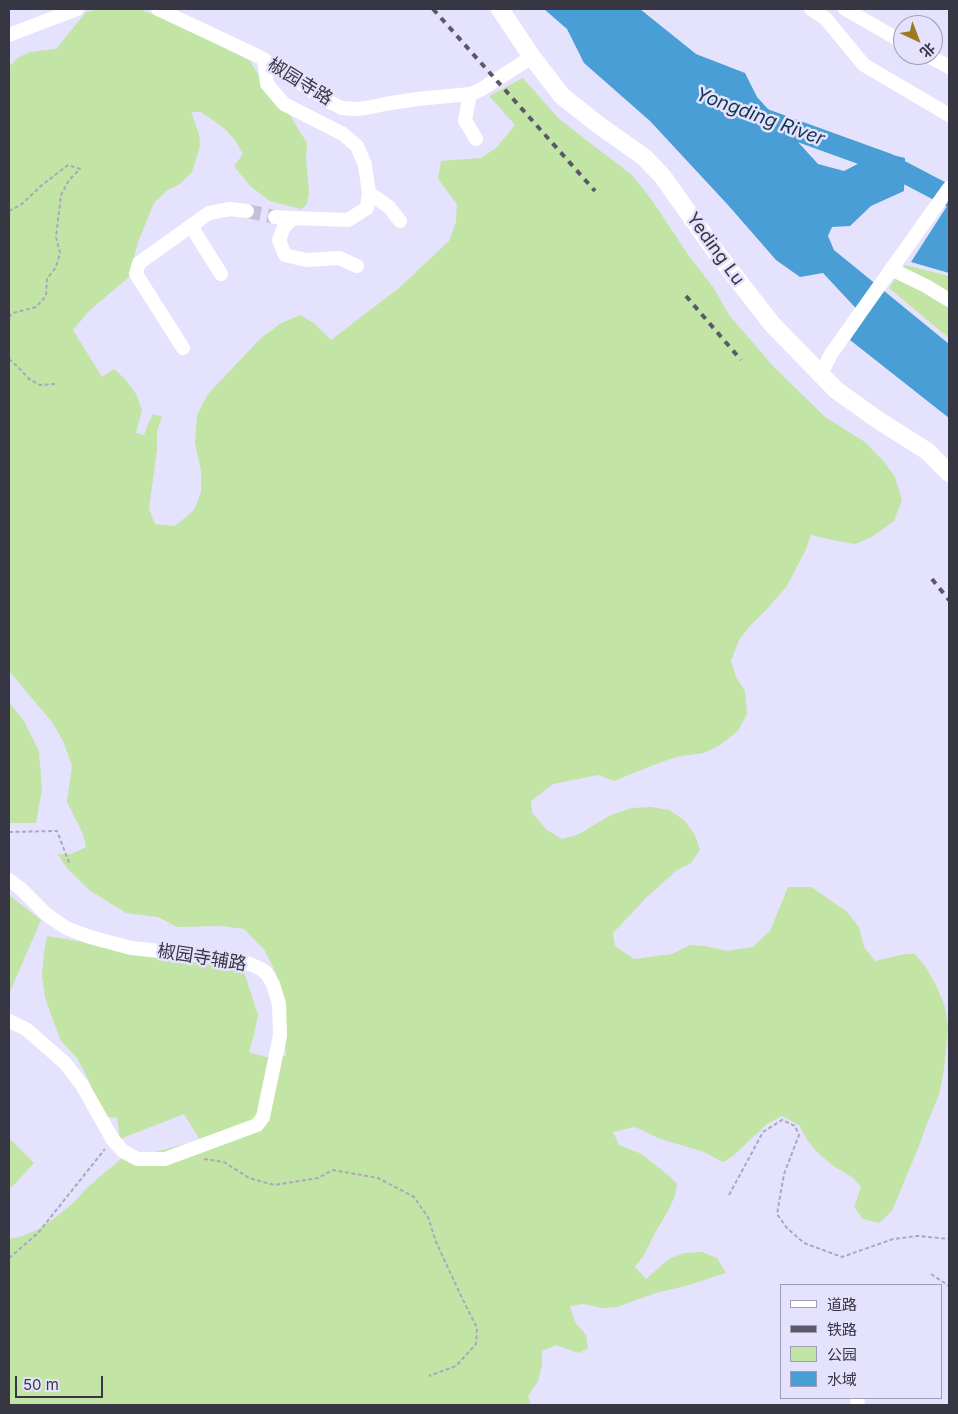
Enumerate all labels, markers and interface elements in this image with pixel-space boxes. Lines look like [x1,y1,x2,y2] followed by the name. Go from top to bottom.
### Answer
[893,15,943,65] north arrow
[917,40,939,62] text: 北
[264,54,336,110] street label: 椒园寺路
[692,83,828,151] water label: Yongding River
[681,209,749,289] street label: Yeding Lu
[156,940,248,976] street label: 椒园寺辅路
[780,1284,943,1399] legend
[827,1295,857,1314] text: 道路
[827,1320,857,1339] text: 铁路
[827,1345,857,1364] text: 公园
[18,1366,105,1398] scale bar
[827,1370,857,1389] text: 水域
[23,1375,59,1394] text: 50 m

